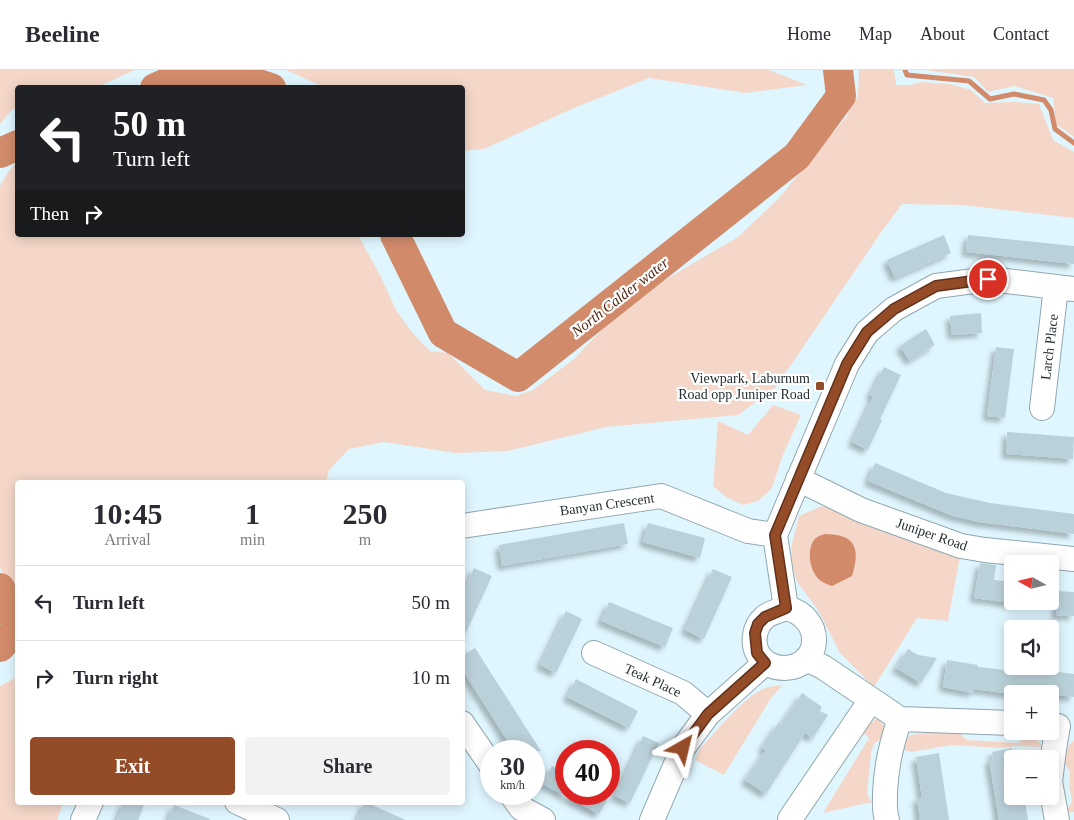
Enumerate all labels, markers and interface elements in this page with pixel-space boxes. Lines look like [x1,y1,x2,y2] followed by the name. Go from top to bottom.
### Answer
[25,21,100,47] text: Beeline
[787,24,831,44] text: Home
[859,24,892,44] text: Map
[920,24,965,44] text: About
[993,24,1049,44] text: Contact
[30,105,95,170] icon: left
[113,105,186,144] text: 50 m
[113,146,190,171] text: Turn left
[79,200,107,228] icon: right
[30,203,69,224] text: Then
[568,254,672,340] water label: North Calder water
[967,258,1009,300] pin
[974,265,1002,293] icon: arrive
[1038,313,1061,381] street label: Larch Place
[678,371,810,402] place label: Viewpark, Laburnum Road opp Juniper Road
[814,380,826,392] marker: Viewpark, Laburnum Road opp Juniper Road
[559,490,655,519] street label: Banyan Crescent
[93,497,163,530] text: 10:45
[245,497,260,530] text: 1
[342,497,387,530] text: 250
[894,515,969,554] street label: Juniper Road
[104,531,151,548] text: Arrival
[240,531,265,548] text: min
[359,531,371,548] text: m
[1004,555,1059,610] north arrow
[1004,555,1059,805] map controls
[30,589,58,617] icon: left
[73,592,145,613] text: Turn left
[411,592,450,613] text: 50 m
[1004,620,1059,675] button: sound
[622,661,684,700] street label: Teak Place
[30,664,58,692] icon: right
[73,667,158,688] text: Turn right
[411,667,450,688] text: 10 m
[1004,685,1059,740] button: +
[656,721,708,773] position arrow
[30,737,235,795] button: Exit
[245,737,450,795] button: Share
[555,740,620,805] speed limit sign: 40
[1004,750,1059,805] button: −
[500,753,525,780] text: 30
[500,778,525,792] text: km/h

